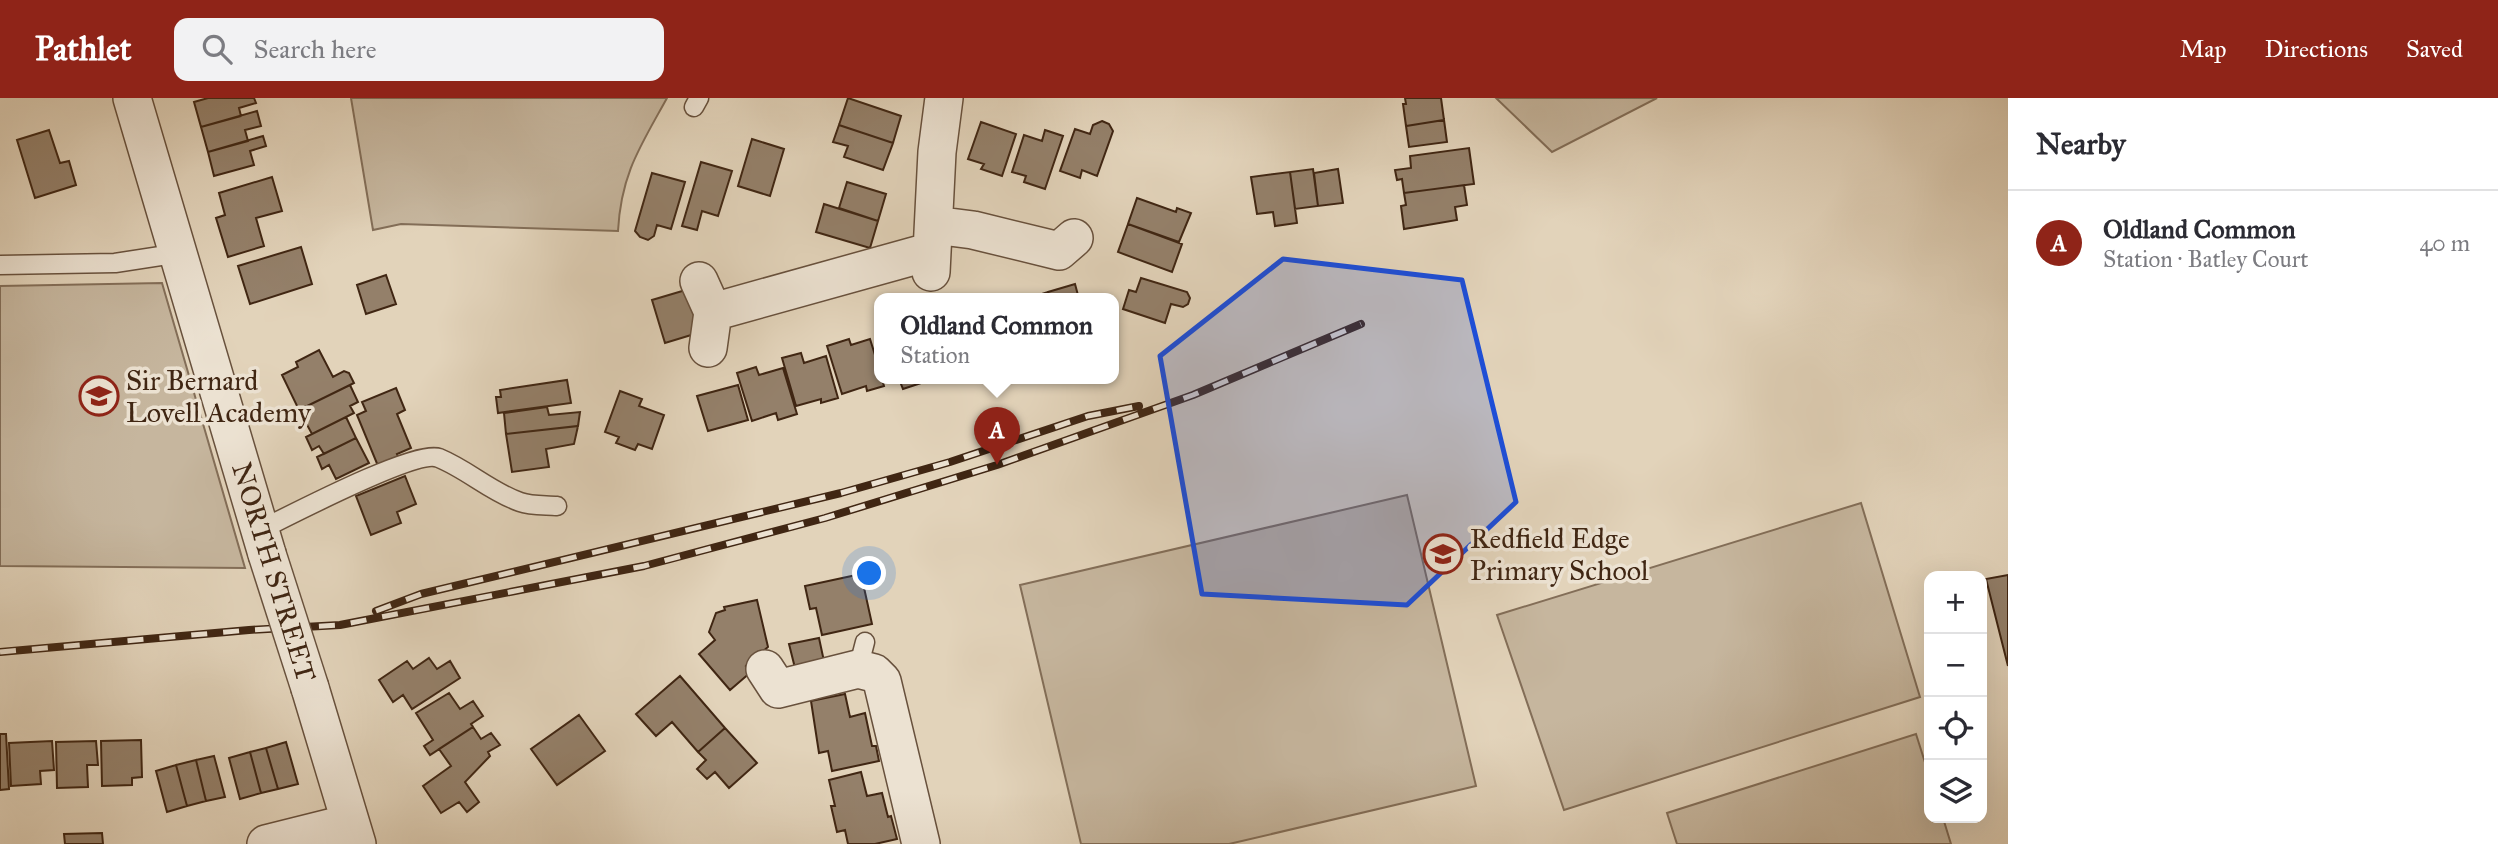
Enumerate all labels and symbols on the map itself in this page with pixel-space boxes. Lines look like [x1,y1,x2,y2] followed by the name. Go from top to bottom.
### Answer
[126,363,312,430] place label: Sir Bernard Lovell Academy
[78,375,120,417] school or university icon: Sir Bernard Lovell Academy
[974,407,1020,465] pin: A
[224,458,324,686] street label: NORTH STREET
[1470,521,1649,588] place label: Redfield Edge Primary School
[1422,533,1464,575] school or university icon: Redfield Edge Primary School
[852,556,886,590] your location

